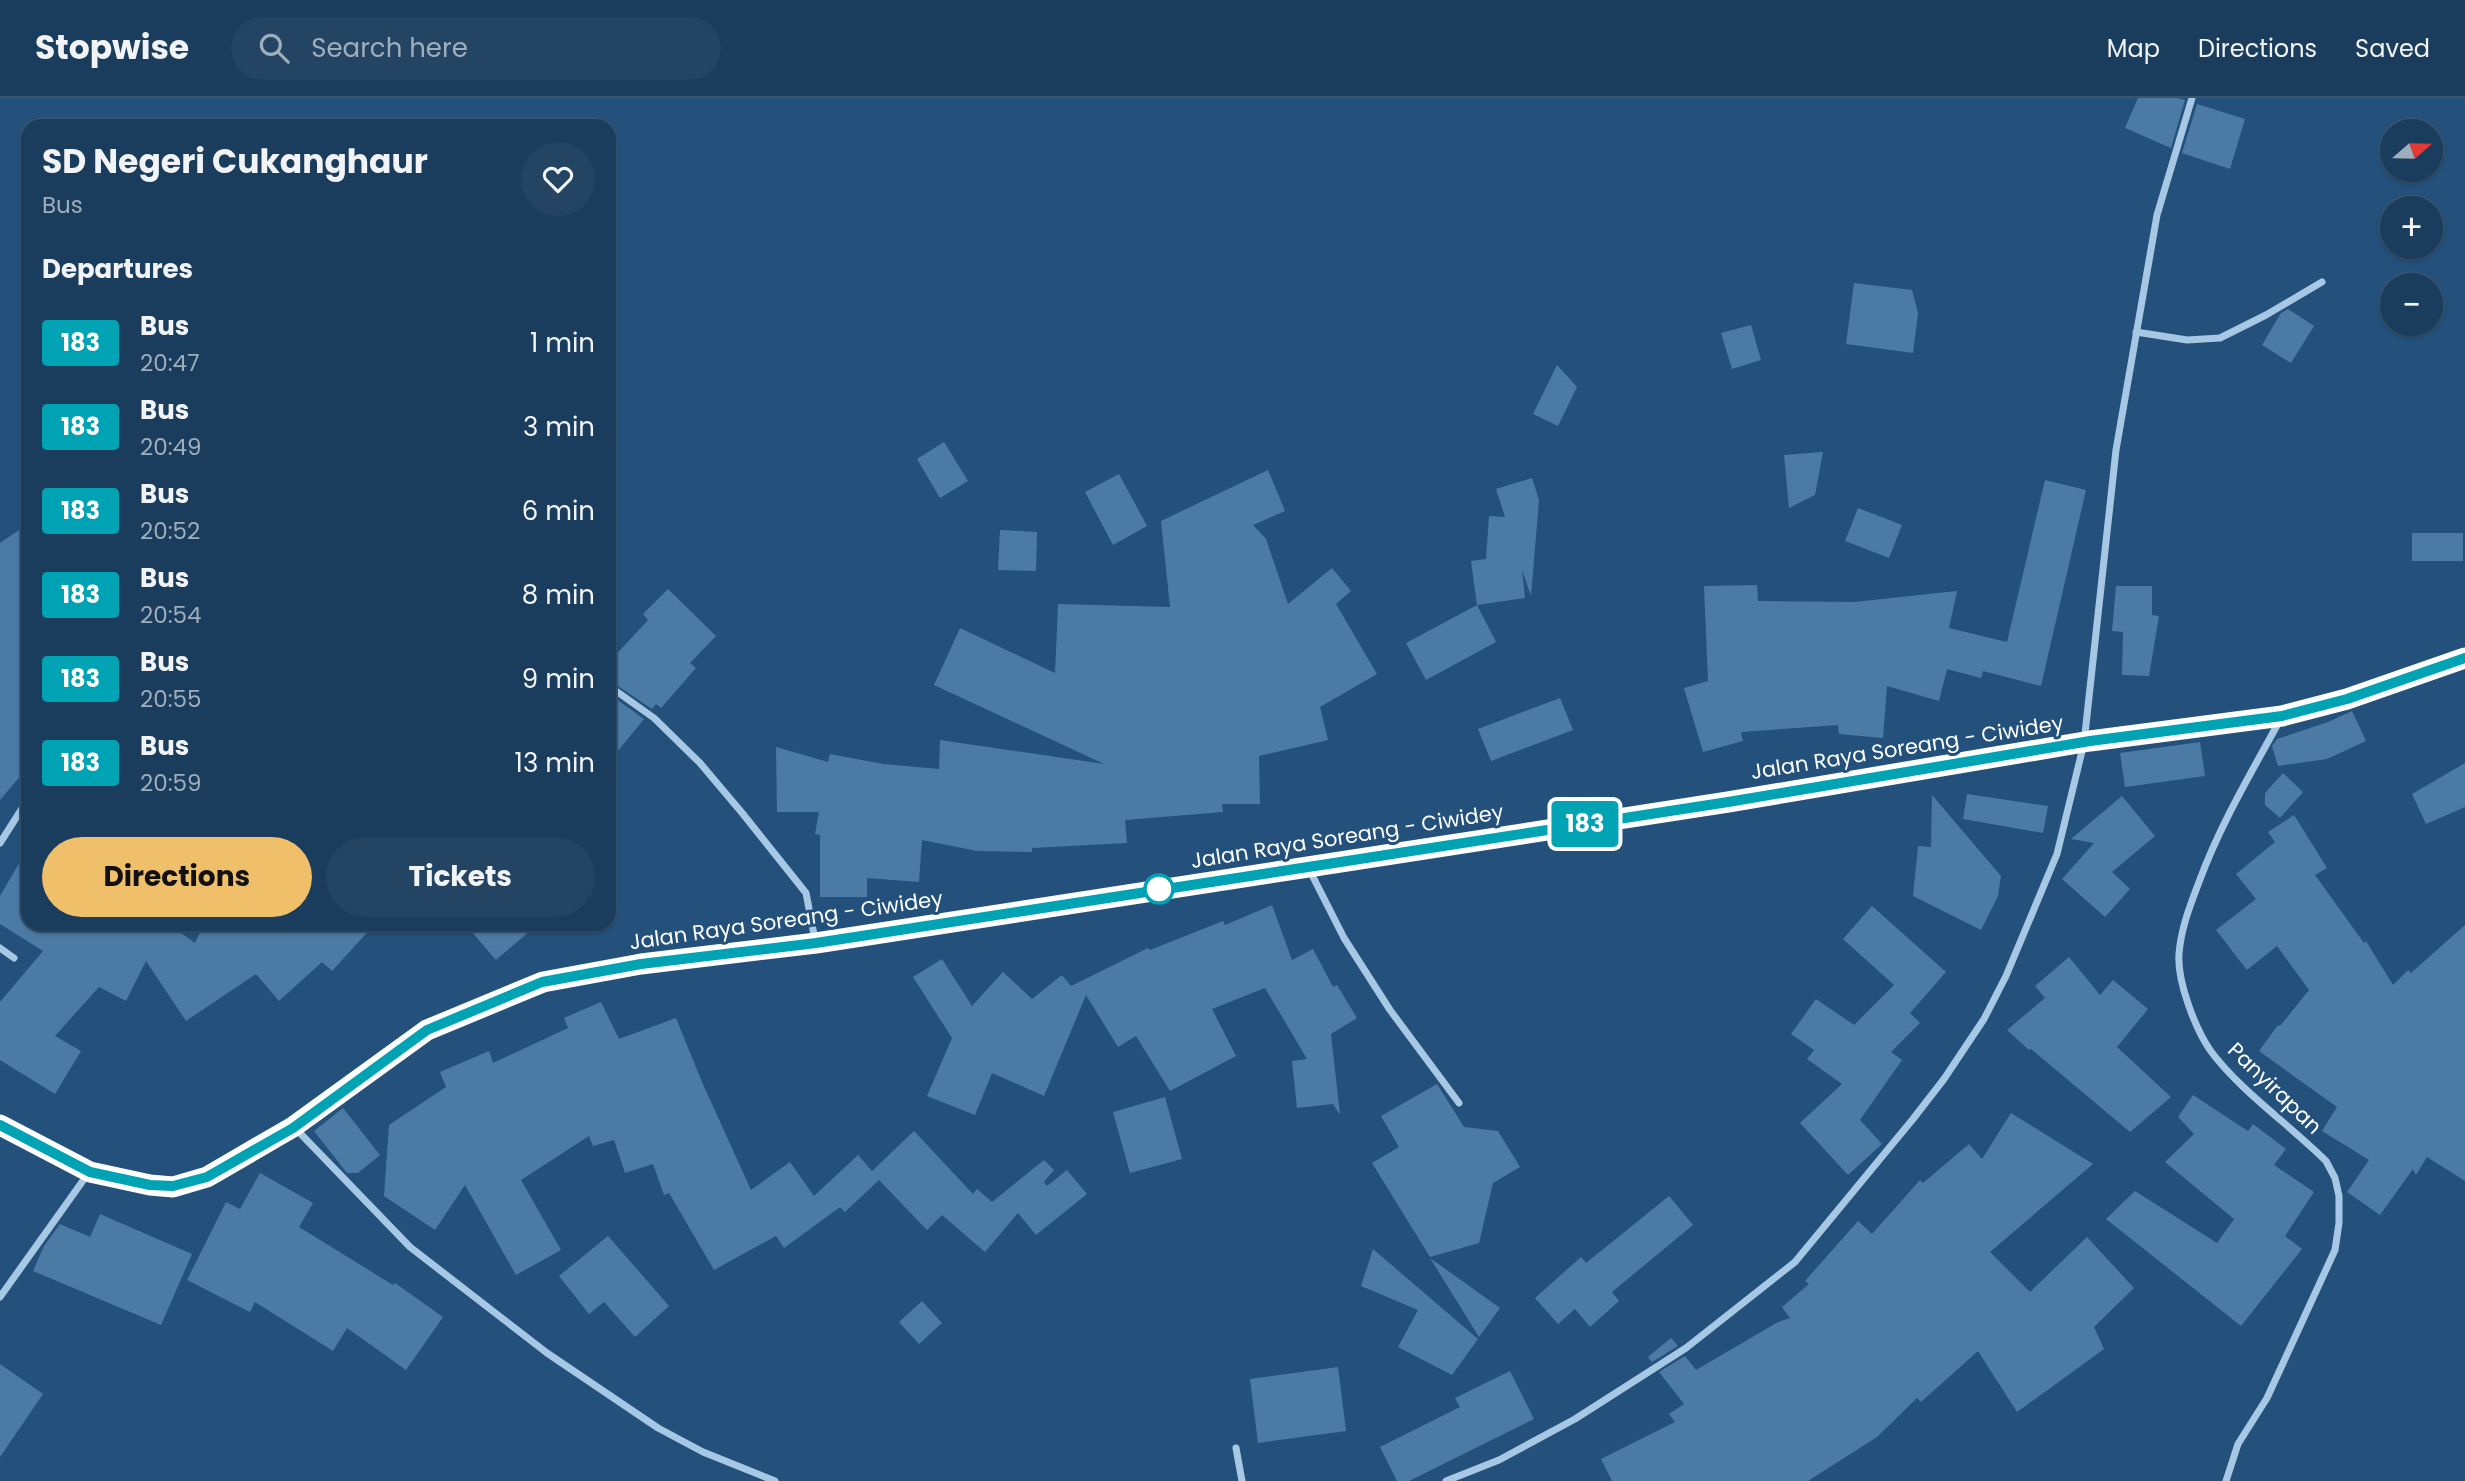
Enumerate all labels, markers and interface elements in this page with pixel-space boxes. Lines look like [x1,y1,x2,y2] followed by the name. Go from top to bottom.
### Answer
[231,17,721,80] search box
[35,24,189,71] text: Stopwise
[255,29,293,67] icon: search
[311,30,468,66] text: Search here
[2107,32,2160,65] text: Map
[2198,32,2317,65] text: Directions
[2355,32,2430,65] text: Saved
[2380,119,2443,182] north arrow
[2380,119,2443,336] map controls
[42,138,428,185] text: SD Negeri Cukanghaur
[521,142,595,216] button: heart
[42,189,83,221] text: Bus
[2380,196,2443,259] button: +
[42,251,193,287] text: Departures
[2380,273,2443,336] button: −
[140,308,189,344] text: Bus
[530,325,595,361] text: 1 min
[61,326,100,359] text: 183
[140,347,200,379] text: 20:47
[140,392,189,428] text: Bus
[523,409,595,445] text: 3 min
[61,410,100,443] text: 183
[140,431,202,463] text: 20:49
[140,476,189,512] text: Bus
[522,493,595,529] text: 6 min
[61,494,100,527] text: 183
[140,515,200,547] text: 20:52
[140,560,189,596] text: Bus
[522,577,595,613] text: 8 min
[61,578,100,611] text: 183
[140,599,201,631] text: 20:54
[140,644,189,680] text: Bus
[522,661,595,697] text: 9 min
[61,662,100,695] text: 183
[140,683,201,715] text: 20:55
[1748,708,2066,786] street label: Jalan Raya Soreang - Ciwidey
[140,728,189,764] text: Bus
[515,745,595,781] text: 13 min
[61,746,100,779] text: 183
[140,767,202,799] text: 20:59
[1188,797,1506,875] street label: Jalan Raya Soreang - Ciwidey
[1545,801,1625,847] line badge: 183
[1565,807,1605,840] text: 183
[42,837,312,917] button: Directions
[326,837,595,917] button: Tickets
[1144,874,1174,904] unlabelled marker
[627,884,945,956] street label: Jalan Raya Soreang - Ciwidey
[2222,1036,2328,1140] street label: Panyirapan

